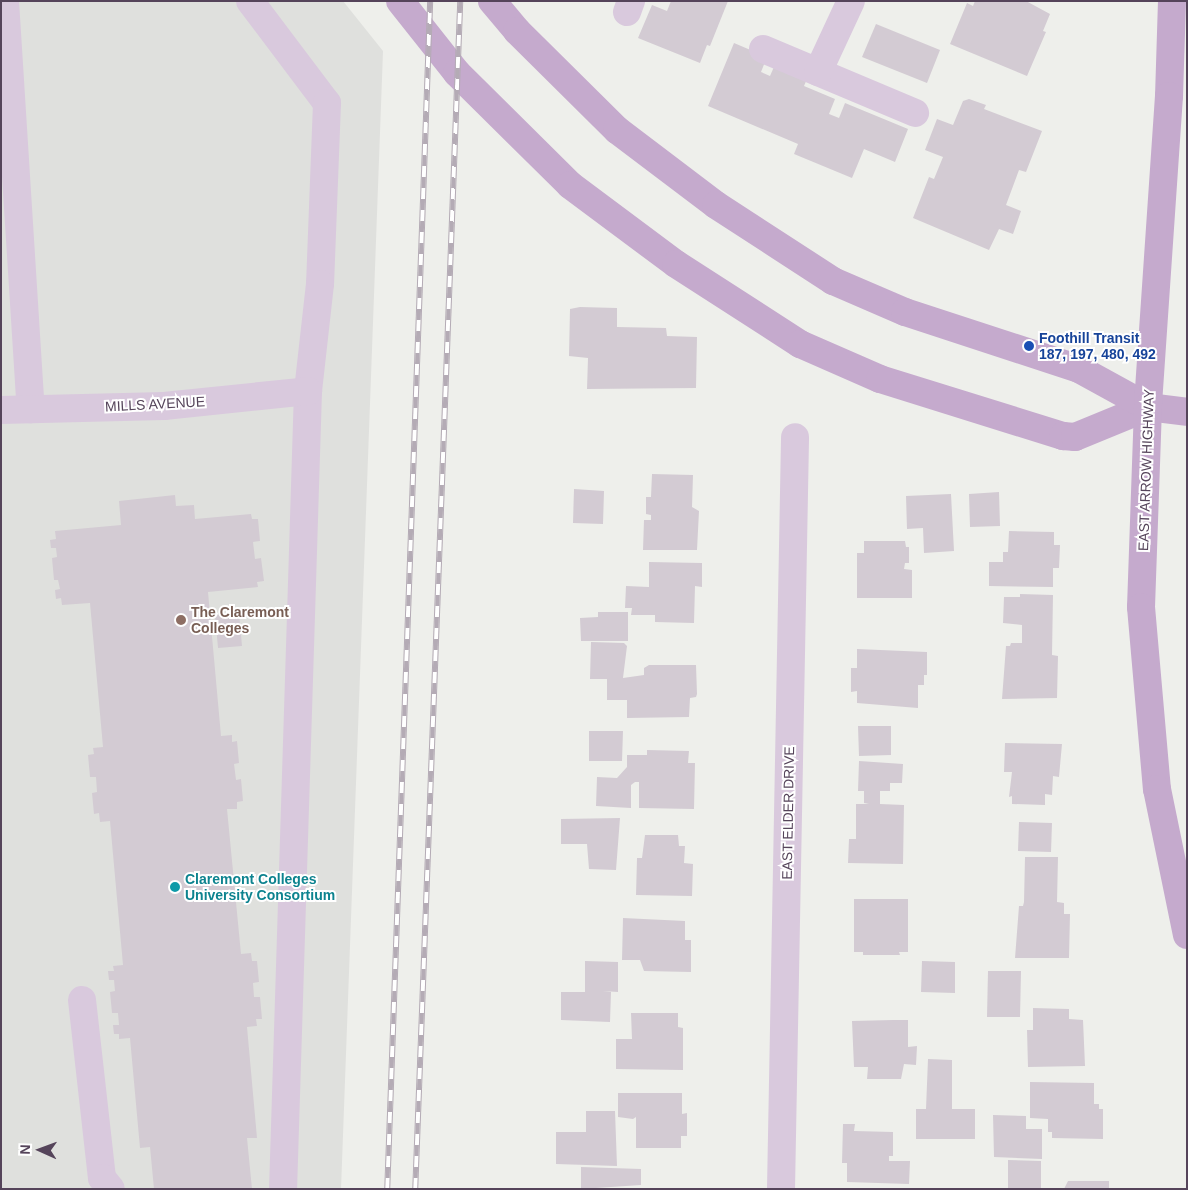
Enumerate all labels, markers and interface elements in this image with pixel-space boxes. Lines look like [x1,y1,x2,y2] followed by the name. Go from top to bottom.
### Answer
[1039,330,1156,362] place label: Foothill Transit 187, 197, 480, 492
[1023,340,1035,352] marker: Foothill Transit 187, 197, 480, 492
[1135,388,1157,552] street label: EAST ARROW HIGHWAY
[104,393,206,415] street label: MILLS AVENUE
[191,604,289,636] place label: The Claremont Colleges
[175,614,187,626] marker: The Claremont Colleges
[778,746,798,880] street label: EAST ELDER DRIVE
[185,871,335,904] place label: Claremont Colleges University Consortium
[169,881,181,893] marker: Claremont Colleges University Consortium
[15,1125,65,1175] north arrow
[17,1144,33,1155] text: N

